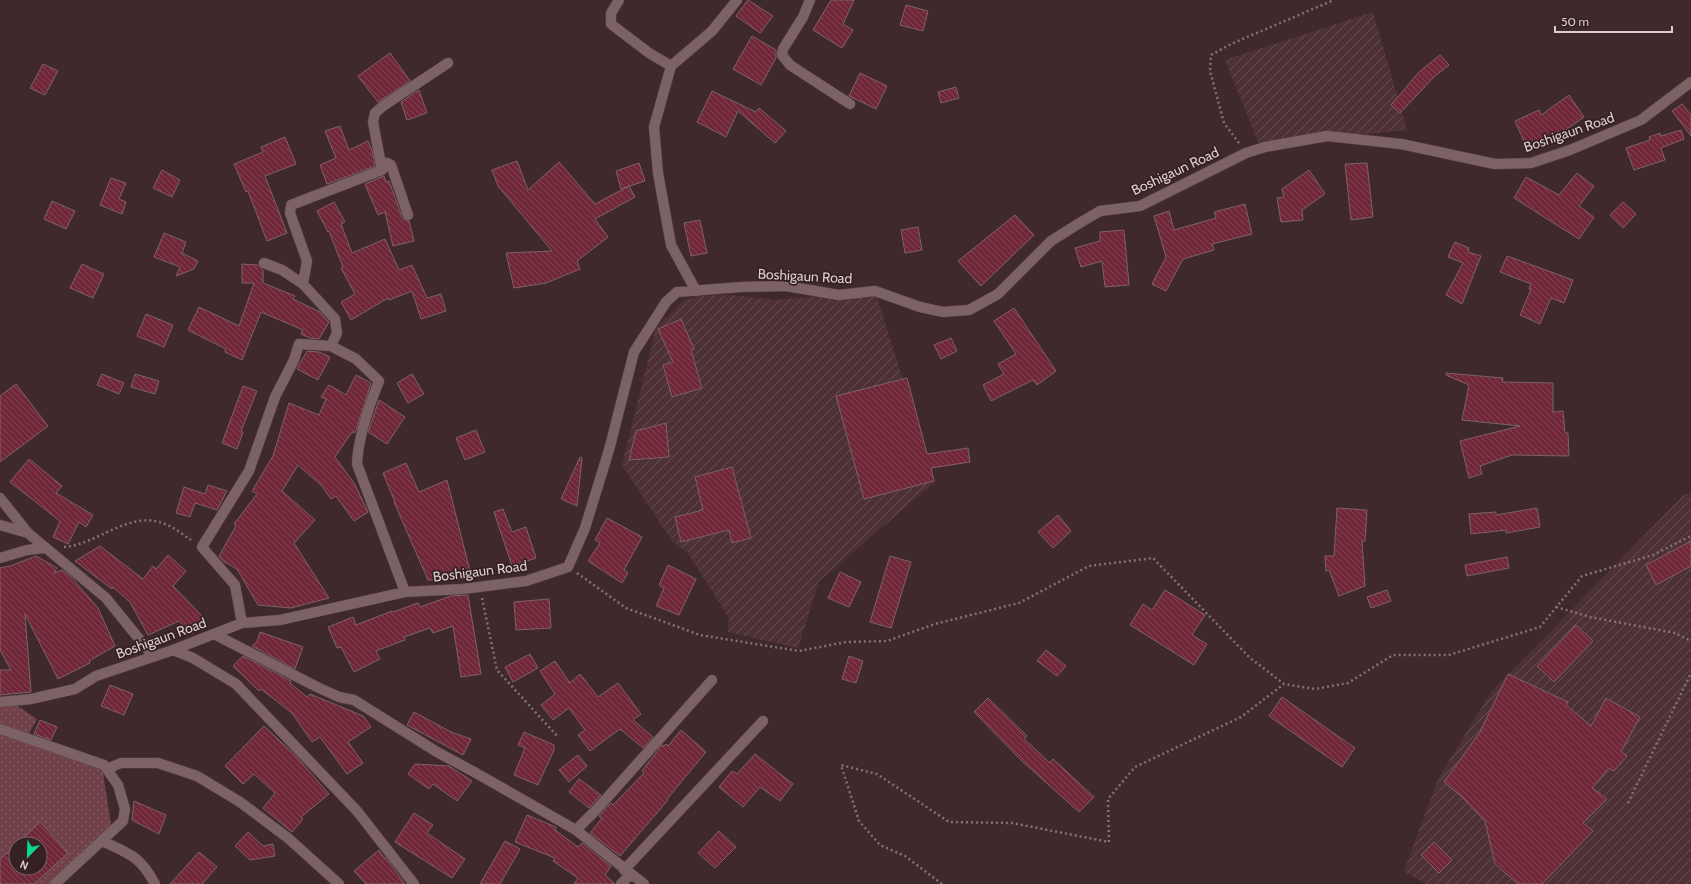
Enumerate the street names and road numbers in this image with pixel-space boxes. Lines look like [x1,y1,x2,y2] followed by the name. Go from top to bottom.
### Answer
[1521,108,1617,156] street label: Boshigaun Road
[1128,143,1222,199] street label: Boshigaun Road
[757,265,853,287] street label: Boshigaun Road
[432,556,528,586] street label: Boshigaun Road
[113,613,209,663] street label: Boshigaun Road

